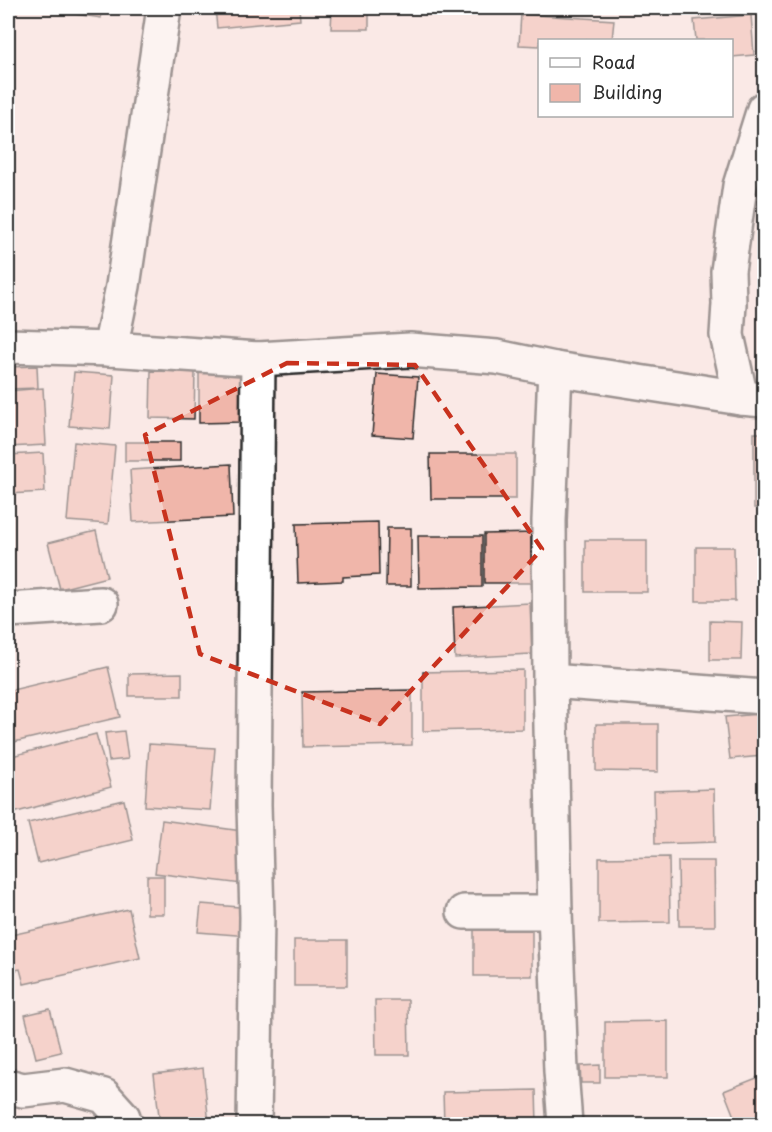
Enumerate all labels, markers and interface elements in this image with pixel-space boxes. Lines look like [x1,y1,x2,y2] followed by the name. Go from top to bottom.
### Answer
[538,39,733,117] legend
[592,48,636,75] text: Road
[592,78,662,105] text: Building

